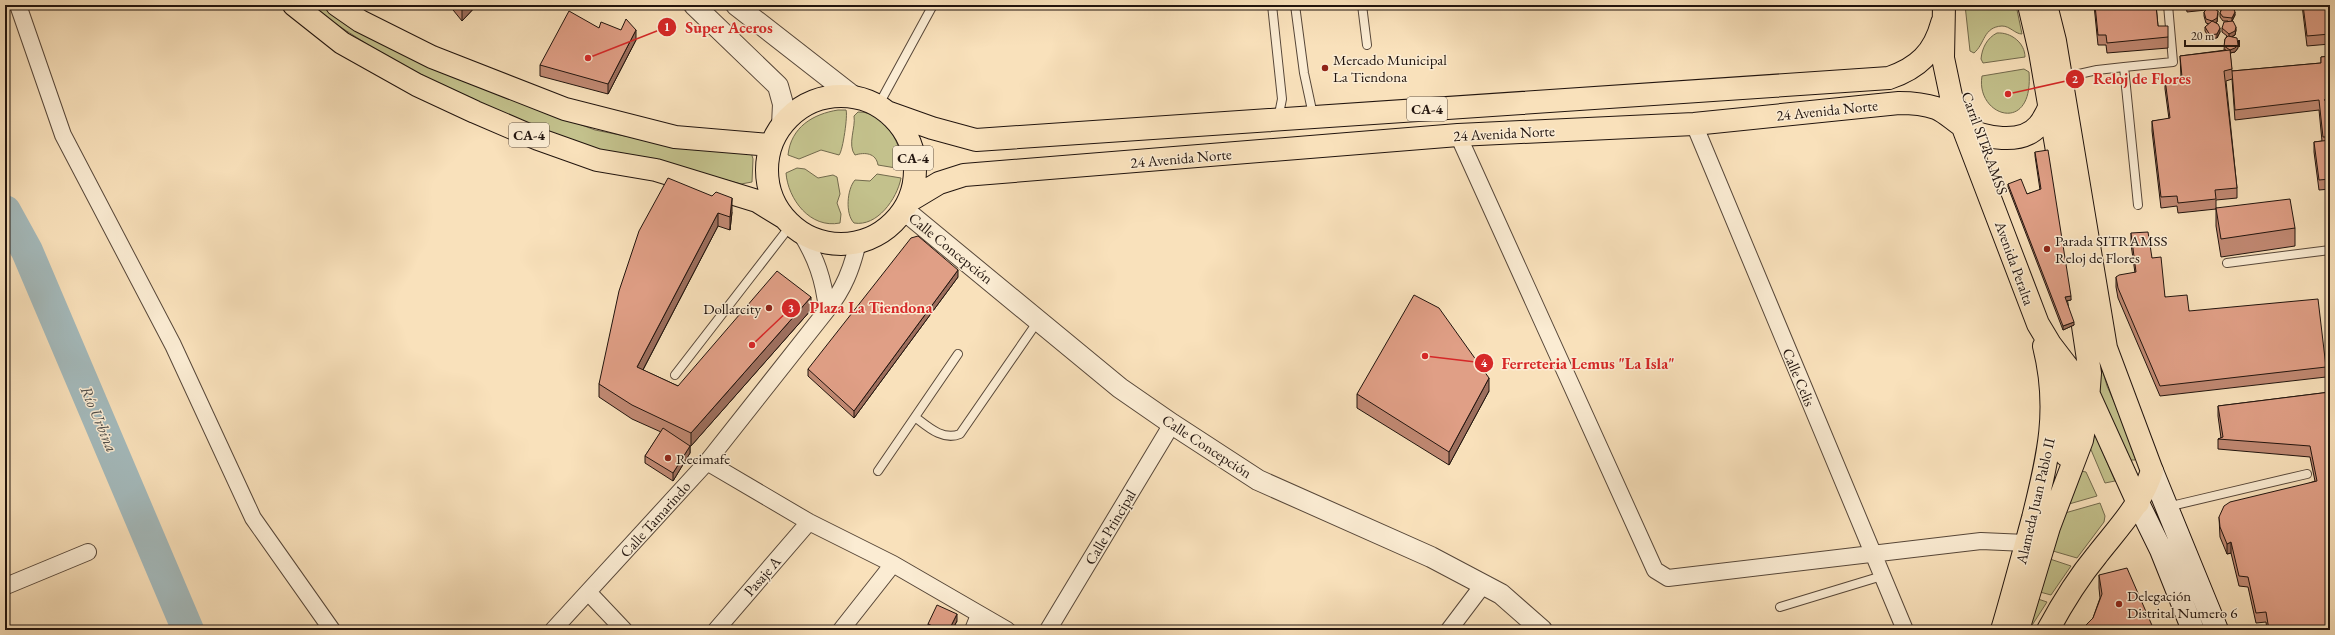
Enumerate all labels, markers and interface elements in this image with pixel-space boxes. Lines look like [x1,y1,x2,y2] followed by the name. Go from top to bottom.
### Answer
[657,13,780,41] callout: Super Aceros
[685,17,773,38] text: Super Aceros
[664,19,670,35] text: 1
[2185,22,2239,48] scale bar
[2191,28,2215,44] text: 20 m
[1333,50,1447,86] place label: Mercado Municipal La Tiendona
[1320,63,1330,73] marker: Mercado Municipal La Tiendona
[2065,65,2199,93] callout: Reloj de Flores
[2093,68,2191,89] text: Reloj de Flores
[2072,71,2079,87] text: 2
[1958,89,2012,197] street label: Carril SITRAMSS
[1775,95,1879,125] street label: 24 Avenida Norte
[1407,97,1447,121] road number: CA-4
[1453,121,1555,145] street label: 24 Avenida Norte
[509,123,549,147] road number: CA-4
[1129,144,1233,172] street label: 24 Avenida Norte
[893,146,933,170] road number: CA-4
[905,208,997,288] street label: Calle Concepción
[1991,217,2039,308] street label: Avenida Peralta
[2055,231,2167,267] place label: Parada SITRAMSS Reloj de Flores
[2042,244,2052,254] marker: Parada SITRAMSS Reloj de Flores
[781,294,940,322] callout: Plaza La Tiendona
[810,297,933,318] text: Plaza La Tiendona
[703,299,761,318] place label: Dollarcity
[788,300,794,316] text: 3
[764,303,774,313] marker: Dollarcity
[1778,345,1820,409] street label: Calle Celis
[1474,349,1683,377] callout: Ferreteria Lemus "La Isla"
[1501,353,1675,374] text: Ferreteria Lemus "La Isla"
[1481,355,1488,371] text: 4
[76,383,122,455] water label: Río Urbina
[1159,410,1256,482] street label: Calle Concepción
[2011,436,2059,567] street label: Alameda Juan Pablo II
[676,449,730,468] place label: Recimafe
[663,453,673,463] marker: Recimafe
[616,477,694,561] street label: Calle Tamarindo
[1080,486,1140,568] street label: Calle Principal
[739,552,785,600] street label: Pasaje A
[2127,586,2237,622] place label: Delegación Distrital Numero 6
[2114,599,2124,609] marker: Delegación Distrital Numero 6

